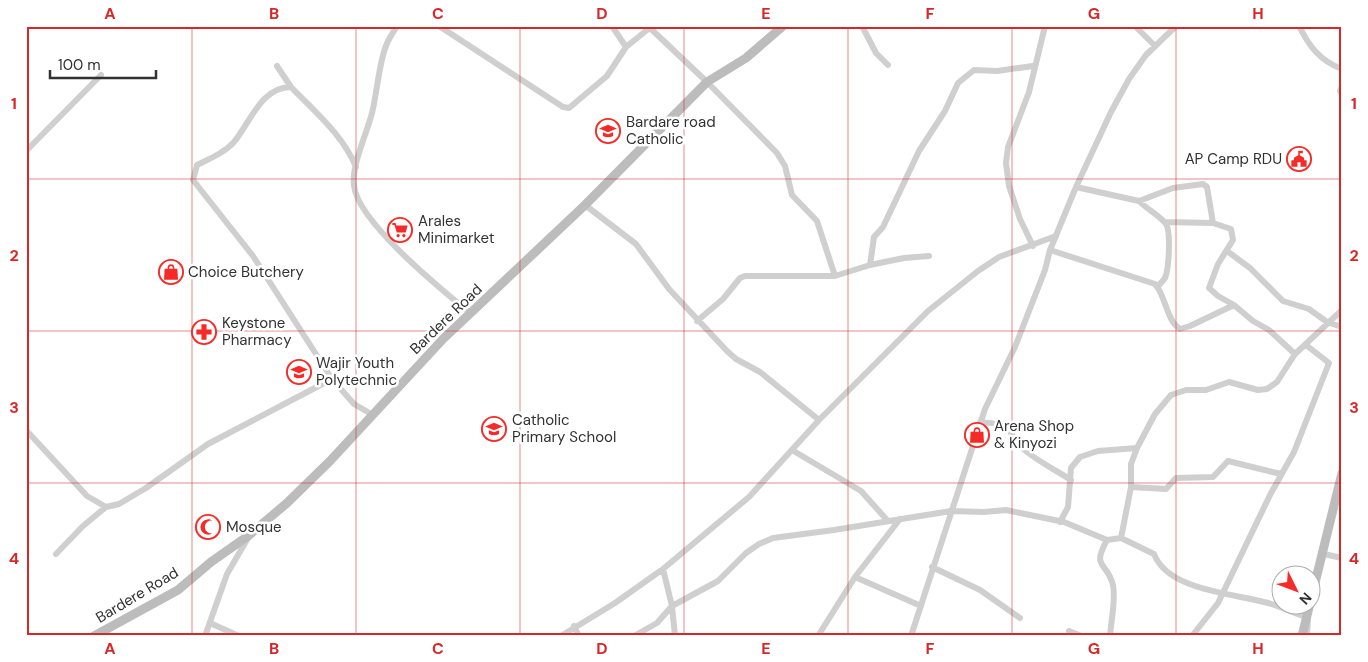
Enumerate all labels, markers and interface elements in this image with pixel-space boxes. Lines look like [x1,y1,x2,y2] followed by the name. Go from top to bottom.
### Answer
[104,3,116,24] text: A
[269,3,279,24] text: B
[432,3,444,24] text: C
[596,3,608,24] text: D
[761,3,771,24] text: E
[926,3,935,24] text: F
[1088,3,1100,24] text: G
[1252,3,1264,24] text: H
[50,48,156,80] scale bar
[58,55,101,75] text: 100 m
[11,93,17,114] text: 1
[1351,93,1357,114] text: 1
[626,112,716,149] place label: Bardare road Catholic
[595,118,621,144] school or university icon: Bardare road Catholic
[1286,146,1312,172] public building icon: AP Camp RDU
[1185,149,1282,169] place label: AP Camp RDU
[418,211,495,248] place label: Arales Minimarket
[387,217,413,243] supermarket icon: Arales Minimarket
[9,245,19,266] text: 2
[1349,245,1359,266] text: 2
[158,259,184,285] shop icon: Choice Butchery
[188,262,305,282] place label: Choice Butchery
[406,279,486,359] street label: Bardere Road
[222,313,292,350] place label: Keystone Pharmacy
[191,319,217,345] pharmacy icon: Keystone Pharmacy
[316,353,397,390] place label: Wajir Youth Polytechnic
[286,359,312,385] school or university icon: Wajir Youth Polytechnic
[9,397,19,418] text: 3
[1349,397,1359,418] text: 3
[512,410,616,447] place label: Catholic Primary School
[481,416,507,442] school or university icon: Catholic Primary School
[994,416,1074,453] place label: Arena Shop & Kinyozi
[964,422,990,448] shop icon: Arena Shop & Kinyozi
[195,514,221,540] mosque icon: Mosque
[226,517,282,537] place label: Mosque
[9,548,19,569] text: 4
[1349,548,1359,569] text: 4
[92,562,182,628] street label: Bardere Road
[1270,564,1320,614] north arrow
[1296,589,1316,609] text: N
[104,638,116,659] text: A
[269,638,279,659] text: B
[432,638,444,659] text: C
[596,638,608,659] text: D
[761,638,771,659] text: E
[926,638,935,659] text: F
[1088,638,1100,659] text: G
[1252,638,1264,659] text: H

